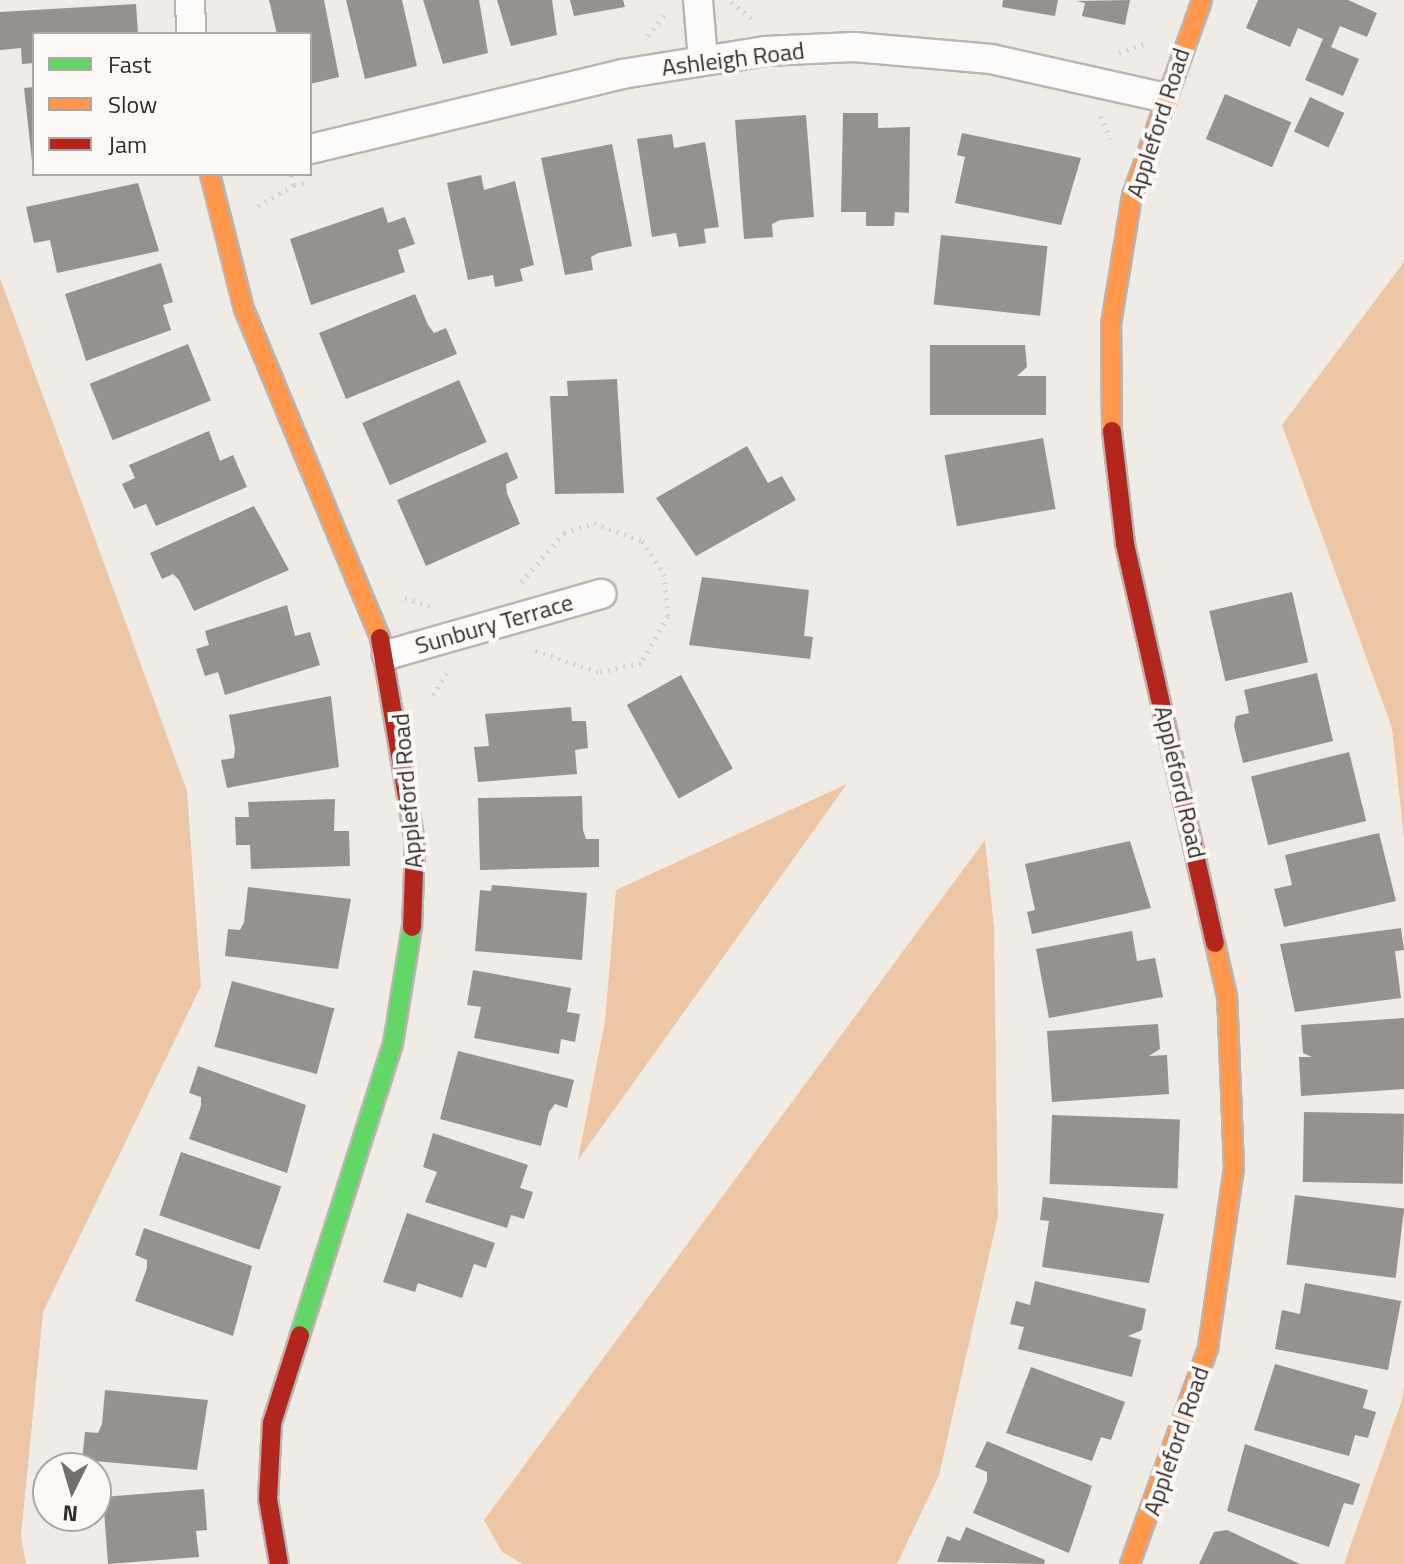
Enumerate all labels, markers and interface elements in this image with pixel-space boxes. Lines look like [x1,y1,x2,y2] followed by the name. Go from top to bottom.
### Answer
[32,32,312,176] legend
[660,36,806,82] street label: Ashleigh Road
[1120,45,1196,201] street label: Appleford Road
[108,46,151,82] text: Fast
[108,86,157,122] text: Slow
[108,126,147,162] text: Jam
[412,588,576,660] street label: Sunbury Terrace
[1148,703,1212,861] street label: Appleford Road
[386,712,428,870] street label: Appleford Road
[1137,1363,1215,1519] street label: Appleford Road
[32,1452,112,1532] north arrow
[61,1496,79,1532] text: N

